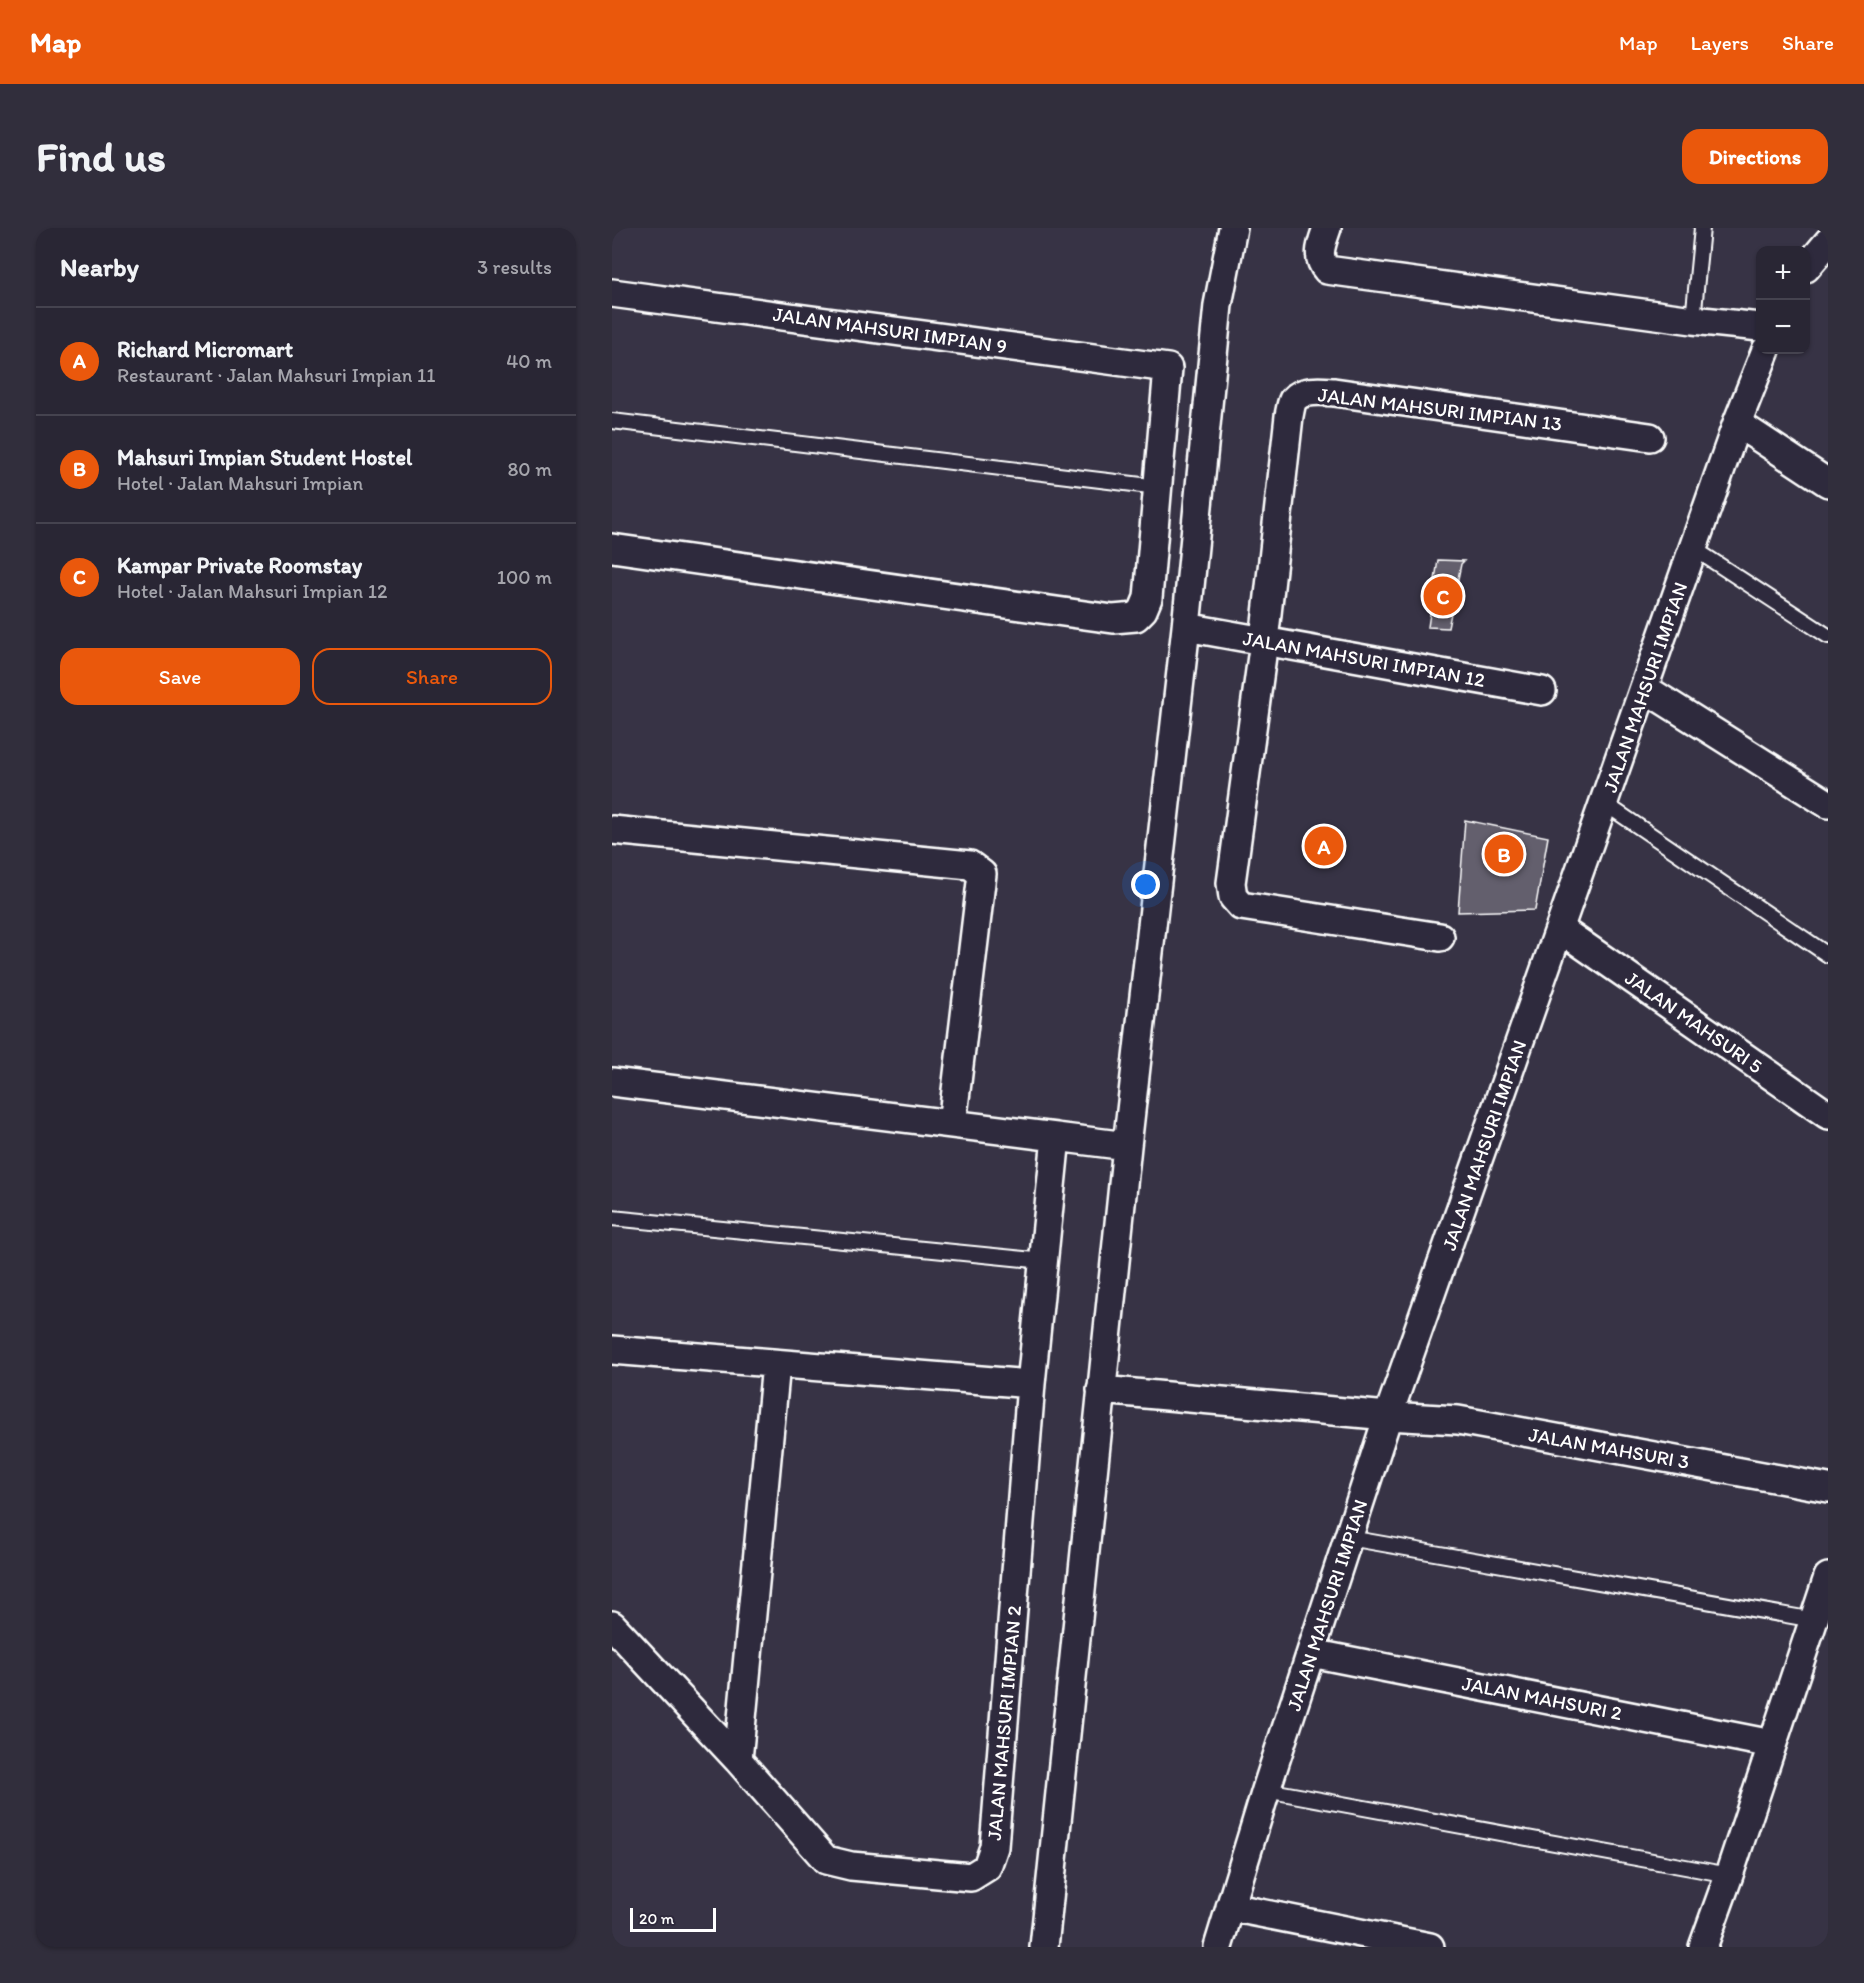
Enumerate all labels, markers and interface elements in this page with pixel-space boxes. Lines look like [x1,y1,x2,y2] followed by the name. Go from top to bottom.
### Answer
[30,25,81,59] text: Map
[1619,30,1658,55] text: Map
[1691,30,1749,55] text: Layers
[1782,30,1834,55] text: Share
[1682,129,1828,184] button: Directions
[36,131,166,182] text: Find us
[1756,246,1810,354] map controls
[1756,246,1810,300] button: +
[60,251,139,283] text: Nearby
[477,255,552,279] text: 3 results
[1756,300,1810,354] button: −
[772,302,1008,358] street label: JALAN MAHSURI IMPIAN 9
[117,336,293,363] text: Richard Micromart
[73,349,86,373] text: A
[506,349,552,373] text: 40 m
[117,363,436,387] text: Restaurant · Jalan Mahsuri Impian 11
[1317,382,1563,436] street label: JALAN MAHSURI IMPIAN 13
[117,444,412,471] text: Mahsuri Impian Student Hostel
[73,457,86,481] text: B
[507,457,552,481] text: 80 m
[117,471,363,495] text: Hotel · Jalan Mahsuri Impian
[117,552,362,579] text: Kampar Private Roomstay
[73,565,86,589] text: C
[497,565,552,589] text: 100 m
[1424,574,1462,619] pin: C
[117,579,388,603] text: Hotel · Jalan Mahsuri Impian 12
[1598,579,1692,795] street label: JALAN MAHSURI IMPIAN
[1241,626,1487,692] street label: JALAN MAHSURI IMPIAN 12
[60,648,300,705] button: Save
[312,648,552,705] button: Share
[1304,824,1344,868] pin: A
[1484,832,1524,876] pin: B
[1131,870,1160,899] your location
[1621,966,1767,1078] street label: JALAN MAHSURI 5
[1437,1037,1531,1253] street label: JALAN MAHSURI IMPIAN
[1527,1422,1691,1474] street label: JALAN MAHSURI 3
[1281,1496,1373,1714] street label: JALAN MAHSURI IMPIAN
[982,1604,1026,1842] street label: JALAN MAHSURI IMPIAN 2
[1460,1671,1624,1725] street label: JALAN MAHSURI 2
[630,1905,716,1932] scale bar
[639,1909,674,1928] text: 20 m

